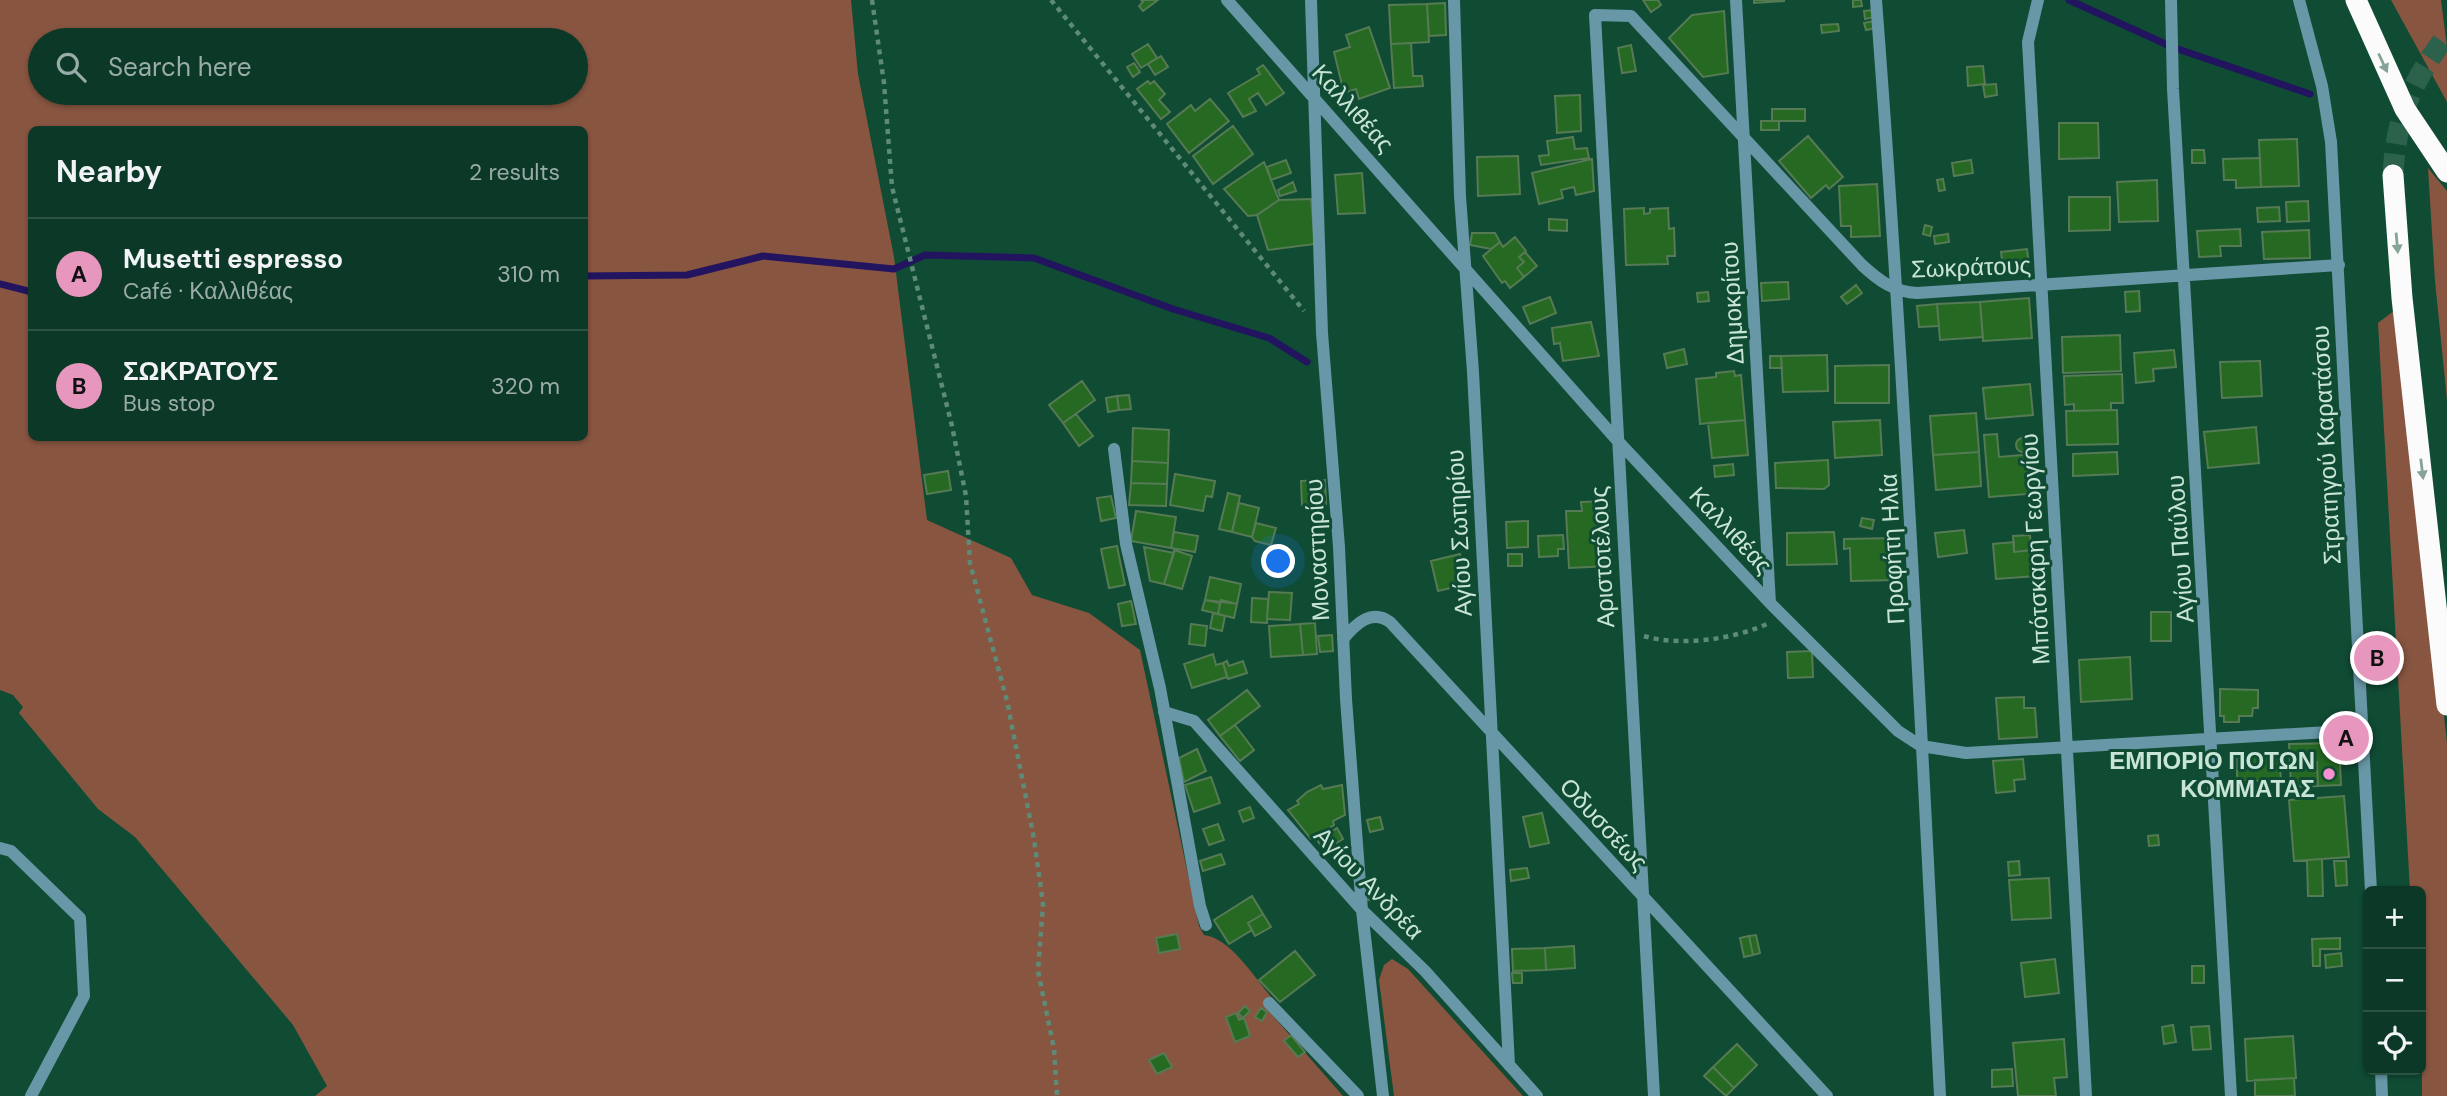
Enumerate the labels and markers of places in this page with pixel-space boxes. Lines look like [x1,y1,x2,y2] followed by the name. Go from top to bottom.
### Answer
[2354,632,2400,684] pin: B
[2323,712,2369,764] pin: A
[2109,745,2315,804] place label: ΕΜΠΟΡΙΟ ΠΟΤΩΝ ΚΟΜΜΑΤΑΣ
[2321,766,2337,782] marker: ΕΜΠΟΡΙΟ ΠΟΤΩΝ ΚΟΜΜΑΤΑΣ

